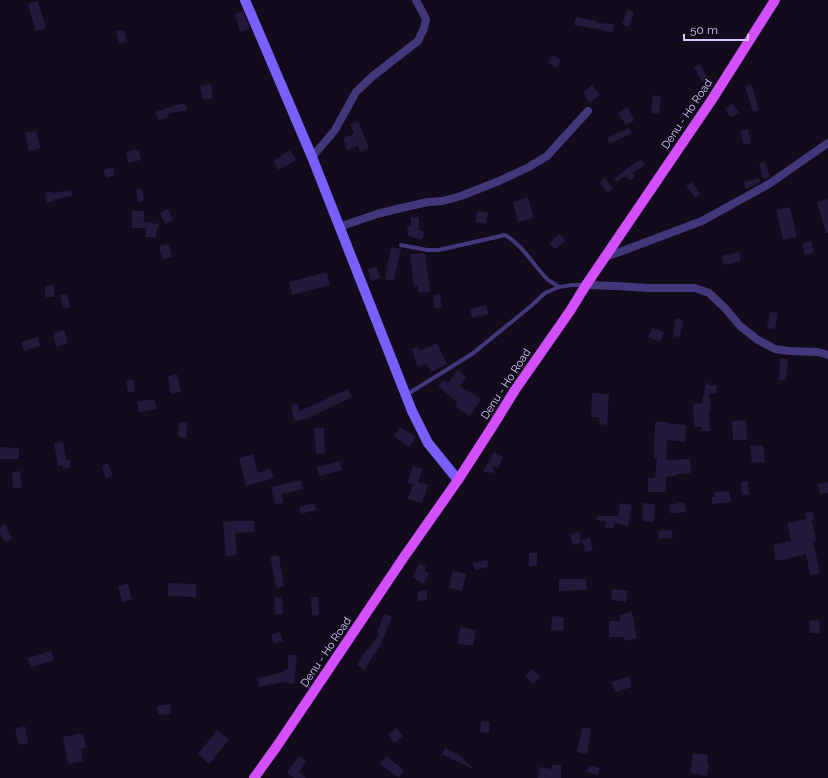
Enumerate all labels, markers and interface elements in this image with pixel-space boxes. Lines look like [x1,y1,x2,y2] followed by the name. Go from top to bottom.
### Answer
[684,16,748,42] scale bar
[690,23,718,37] text: 50 m
[659,77,715,151] street label: Denu - Ho Road
[478,346,534,422] street label: Denu - Ho Road
[298,615,354,689] street label: Denu - Ho Road

